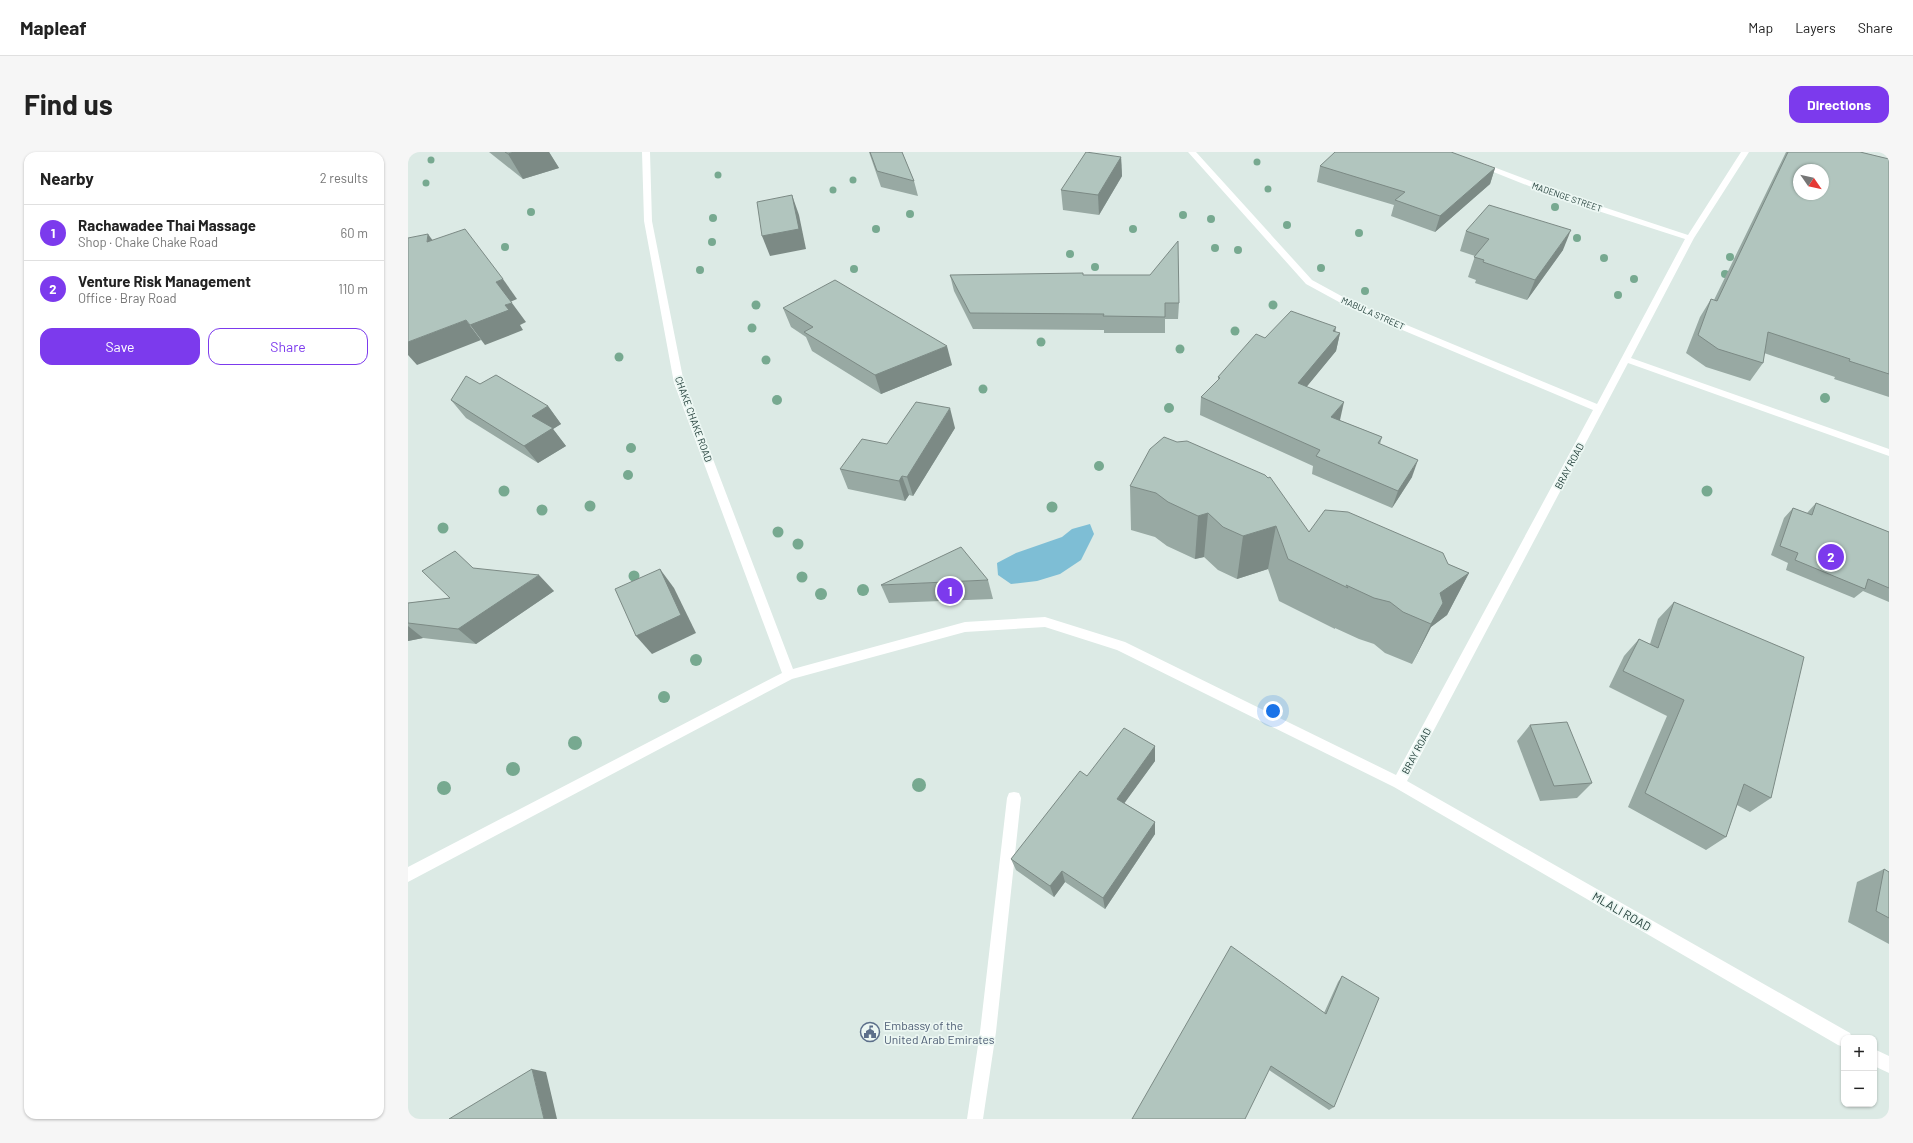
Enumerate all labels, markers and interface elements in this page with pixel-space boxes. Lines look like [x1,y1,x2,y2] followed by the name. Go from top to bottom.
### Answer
[20,16,87,39] text: Mapleaf
[1748,19,1773,36] text: Map
[1795,19,1836,36] text: Layers
[1858,19,1893,36] text: Share
[1789,86,1889,123] button: Directions
[24,87,113,121] text: Find us
[1793,164,1829,200] north arrow
[40,168,94,188] text: Nearby
[320,170,368,186] text: 2 results
[1530,180,1604,214] street label: MADENGE STREET
[78,216,256,234] text: Rachawadee Thai Massage
[51,225,55,241] text: 1
[341,225,368,241] text: 60 m
[78,234,218,250] text: Shop · Chake Chake Road
[78,272,251,290] text: Venture Risk Management
[49,281,57,297] text: 2
[338,281,368,297] text: 110 m
[78,290,177,306] text: Office · Bray Road
[1340,294,1406,332] street label: MABULA STREET
[40,328,200,365] button: Save
[208,328,368,365] button: Share
[673,374,715,464] street label: CHAKE CHAKE ROAD
[1552,441,1586,491] street label: BRAY ROAD
[1818,542,1844,572] pin: 2
[937,576,963,606] pin: 1
[1263,701,1283,721] your location
[1399,726,1433,776] street label: BRAY ROAD
[1590,889,1654,933] street label: MLALI ROAD
[884,1018,995,1046] place label: Embassy of the United Arab Emirates
[859,1021,881,1043] public building icon: Embassy of the United Arab Emirates
[1841,1035,1877,1107] map controls
[1841,1035,1877,1071] button: +
[1841,1071,1877,1107] button: −

